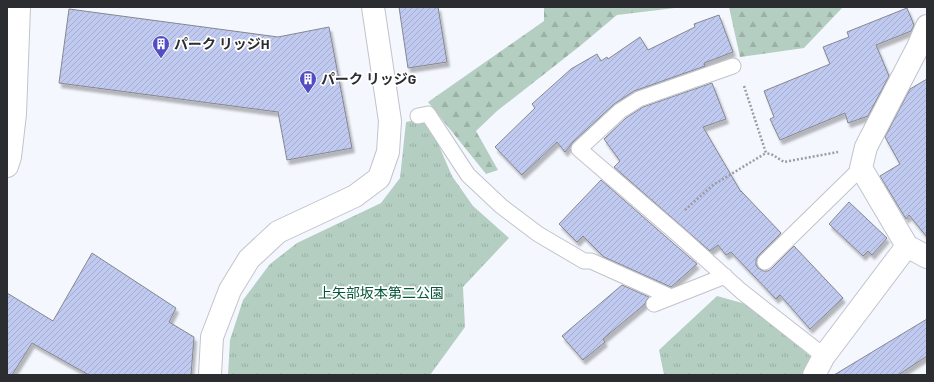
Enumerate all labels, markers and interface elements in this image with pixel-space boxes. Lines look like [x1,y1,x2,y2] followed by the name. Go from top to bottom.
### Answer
[151,34,171,59] building icon: パーク リッジH
[174,35,270,52] place label: パーク リッジH
[298,69,318,94] building icon: パーク リッジG
[321,70,416,87] place label: パーク リッジG
[318,284,444,301] park label: 上矢部坂本第二公園

